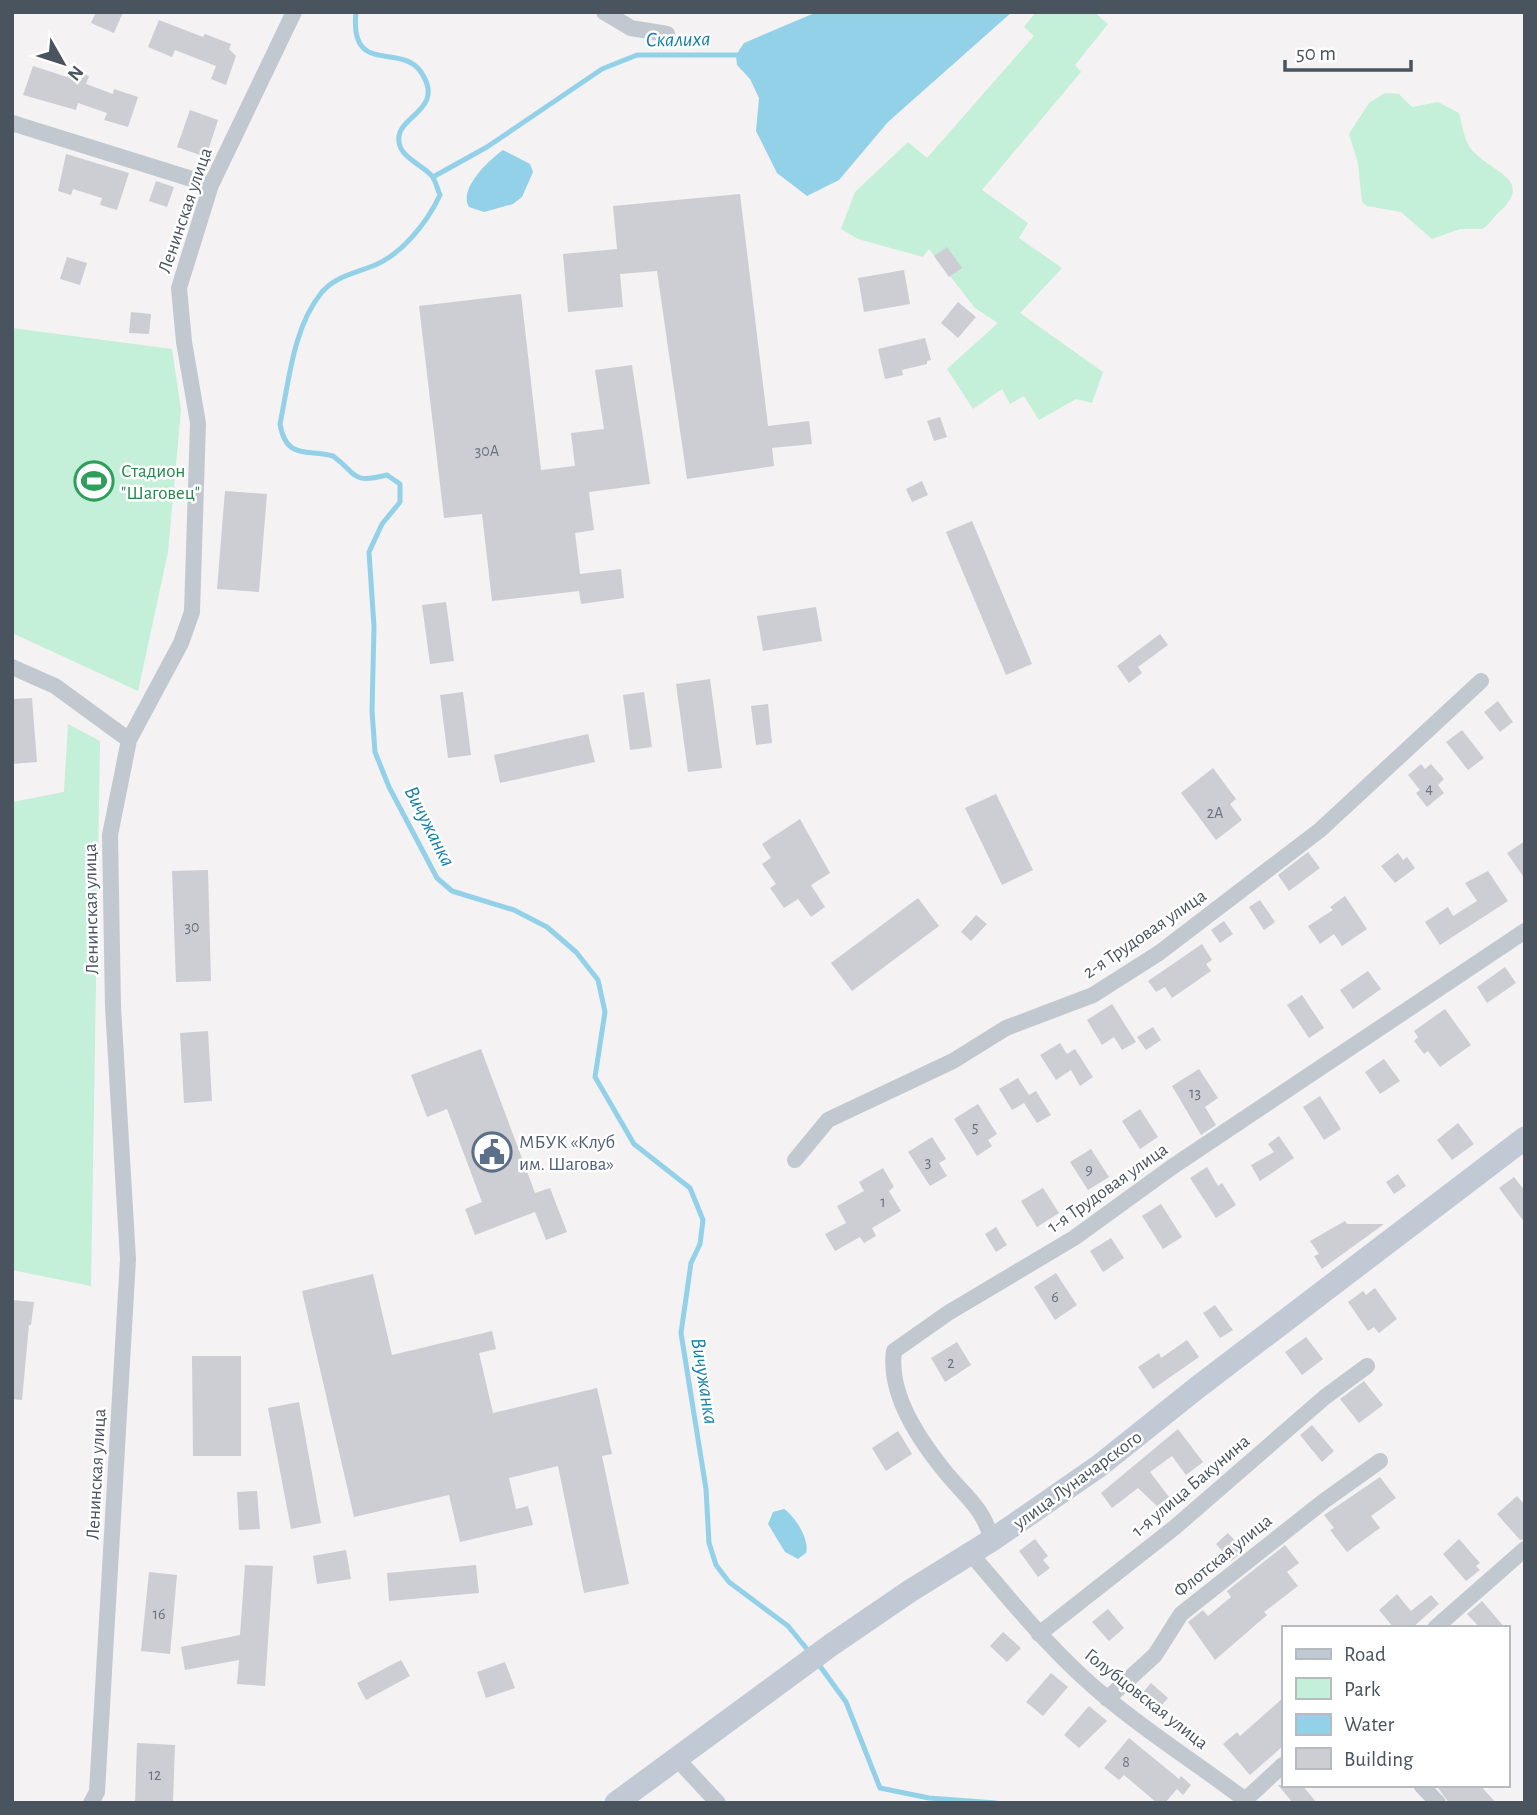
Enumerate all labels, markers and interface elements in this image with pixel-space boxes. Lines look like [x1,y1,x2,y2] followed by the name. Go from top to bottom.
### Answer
[28,28,98,98] north arrow
[646,28,710,51] water label: Скалиха
[1285,28,1411,72] scale bar
[1296,43,1336,64] text: 50 m
[64,62,87,84] text: N
[155,145,216,276] street label: Ленинская улица
[475,443,500,459] house number: 30А
[73,460,115,502] sports icon: Стадион "Шаговец"
[121,462,200,503] place label: Стадион "Шаговец"
[1425,780,1433,796] house number: 4
[400,783,459,870] water label: Вичужанка
[1207,805,1224,821] house number: 2А
[81,843,102,975] street label: Ленинская улица
[1080,886,1210,982] street label: 2-я Трудовая улица
[184,919,200,935] house number: 30
[1189,1085,1201,1101] house number: 13
[972,1119,978,1135] house number: 5
[471,1131,513,1173] public building icon: МБУК «Клуб им. Шагова»
[519,1133,615,1174] place label: МБУК «Клуб им. Шагова»
[1044,1140,1172,1237] street label: 1-я Трудовая улица
[925,1154,931,1170] house number: 3
[1085,1162,1093,1178] house number: 9
[880,1194,886,1210] house number: 1
[1051,1289,1059,1305] house number: 6
[687,1336,722,1426] water label: Вичужанка
[947,1355,955,1371] house number: 2
[84,1408,109,1540] street label: Ленинская улица
[1009,1427,1146,1534] street label: улица Луначарского
[1128,1431,1254,1541] street label: 1-я улица Бакунина
[1170,1511,1276,1601] street label: Флотская улица
[152,1606,166,1622] house number: 16
[1282,1626,1509,1787] legend
[1344,1644,1386,1665] text: Road
[1081,1645,1212,1753] street label: Голубцовская улица
[1344,1679,1381,1700] text: Park
[1344,1714,1394,1735] text: Water
[1344,1749,1414,1770] text: Building
[1122,1754,1130,1770] house number: 8
[149,1767,161,1783] house number: 12

